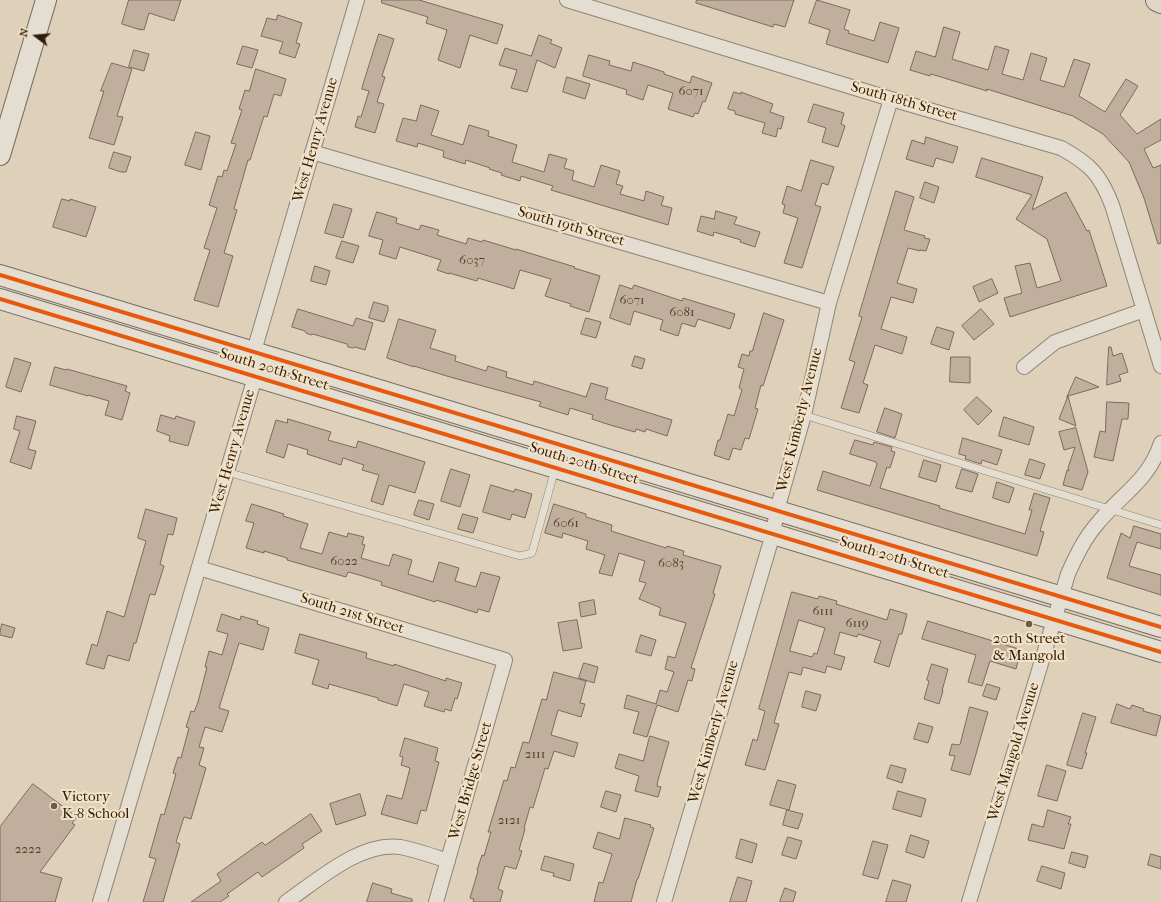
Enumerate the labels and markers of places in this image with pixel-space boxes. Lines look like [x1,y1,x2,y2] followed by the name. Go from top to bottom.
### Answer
[1024,619,1034,629] marker: 20th Street & Mangold
[993,630,1065,665] place label: 20th Street & Mangold
[62,788,129,823] place label: Victory K-8 School
[49,801,59,811] marker: Victory K-8 School

